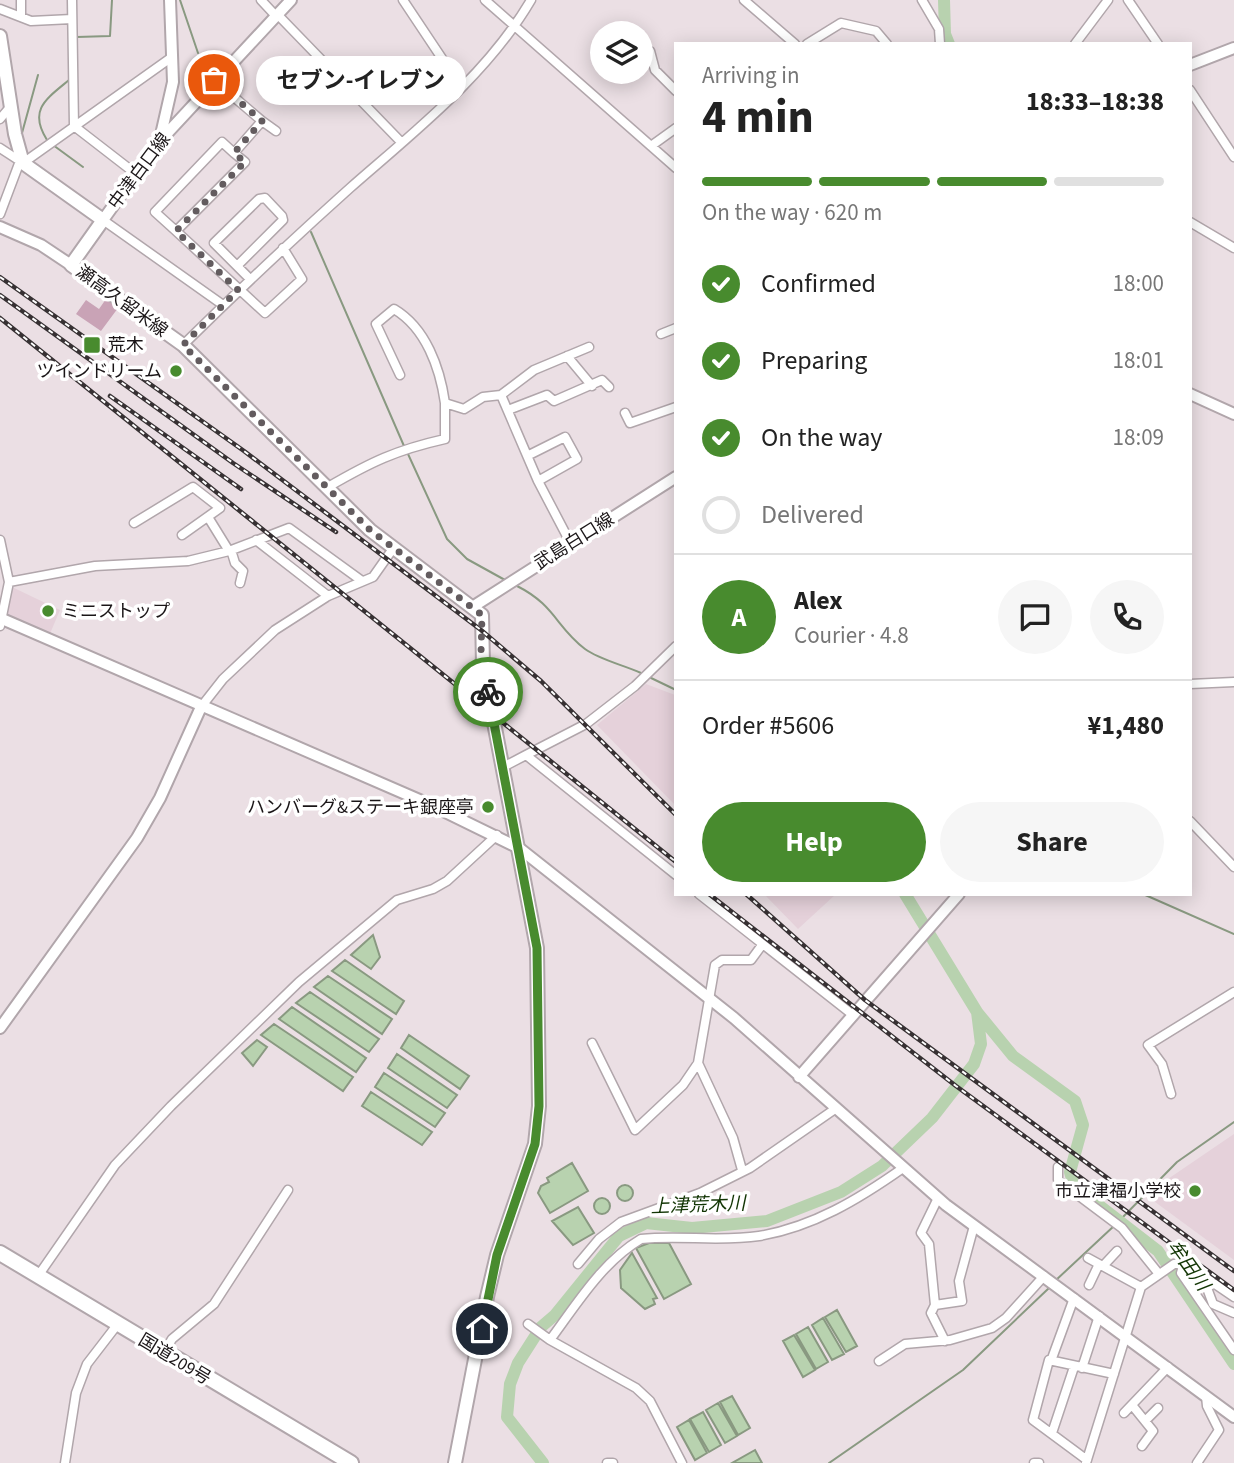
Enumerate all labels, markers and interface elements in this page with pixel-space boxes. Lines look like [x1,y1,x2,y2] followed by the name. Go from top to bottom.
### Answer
[590,21,653,84] map controls
[590,21,653,84] button: layers
[184,50,244,110] pin
[256,56,466,104] callout: セブン-イレブン
[702,59,800,92] text: Arriving in
[195,61,233,99] icon: bag
[277,64,445,97] text: セブン-イレブン
[1026,83,1164,120] text: 18:33–18:38
[702,85,814,150] text: 4 min
[102,128,176,215] street label: 中津白口線
[702,196,882,229] text: On the way · 620 m
[71,260,173,343] street label: 瀬高久留米線
[702,265,740,303] icon: check
[761,265,876,302] text: Confirmed
[1113,267,1164,300] text: 18:00
[108,333,144,358] place label: 荒木
[82,335,102,355] marker: 荒木
[702,342,740,380] icon: check
[761,342,867,379] text: Preparing
[1113,344,1164,377] text: 18:01
[37,359,162,384] place label: ツインドリーム
[168,363,184,379] marker: ツインドリーム
[702,419,740,457] icon: check
[761,419,882,456] text: On the way
[1113,421,1164,454] text: 18:09
[761,496,864,533] text: Delivered
[529,507,619,576] street label: 武島白口線
[998,580,1072,654] button: chat
[1090,580,1164,654] button: phone
[794,582,843,619] text: Alex
[62,599,170,624] place label: ミニストップ
[732,599,746,636] text: A
[40,603,56,619] marker: ミニストップ
[794,619,909,652] text: Courier · 4.8
[453,657,523,727] courier
[469,673,507,711] icon: bike
[702,707,834,744] text: Order #5606
[1088,707,1164,744] text: ¥1,480
[247,795,474,820] place label: ハンバーグ&ステーキ銀座亭
[480,799,496,815] marker: ハンバーグ&ステーキ銀座亭
[702,802,926,882] button: Help
[940,802,1164,882] button: Share
[1055,1179,1181,1204] place label: 市立津福小学校
[1187,1183,1203,1199] marker: 市立津福小学校
[650,1190,748,1221] water label: 上津荒木川
[1160,1235,1217,1298] water label: 牟田川
[452,1299,512,1359] pin
[463,1310,501,1348] icon: home
[134,1328,216,1391] street label: 国道209号

